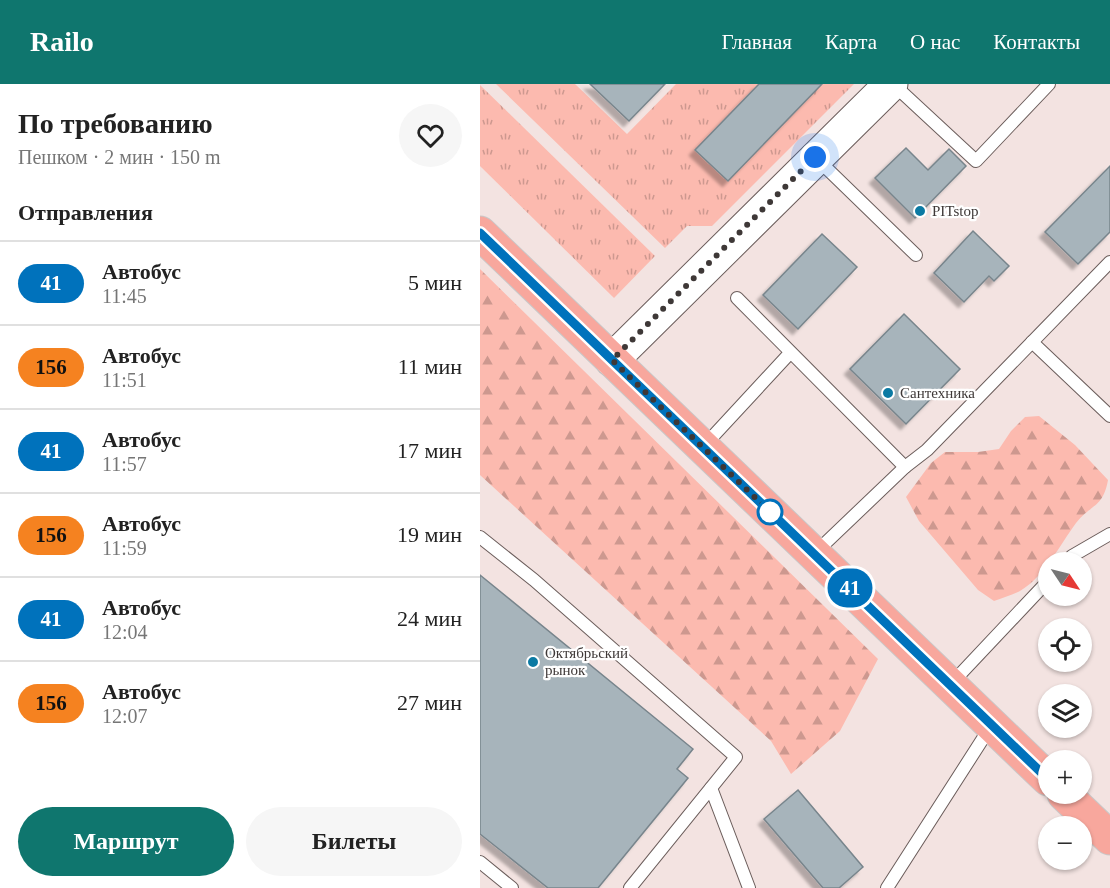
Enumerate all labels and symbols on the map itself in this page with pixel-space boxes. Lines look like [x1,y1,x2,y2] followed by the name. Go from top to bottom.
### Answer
[800,142,830,172] your location
[932,203,978,219] place label: PITstop
[913,204,927,218] marker: PITstop
[900,385,975,401] place label: Сантехника
[881,386,895,400] marker: Сантехника
[757,499,783,525] unlabelled marker
[1038,552,1092,606] north arrow
[823,568,877,608] line badge: 41
[545,645,628,678] place label: Октябрьский рынок
[526,655,540,669] marker: Октябрьский рынок

